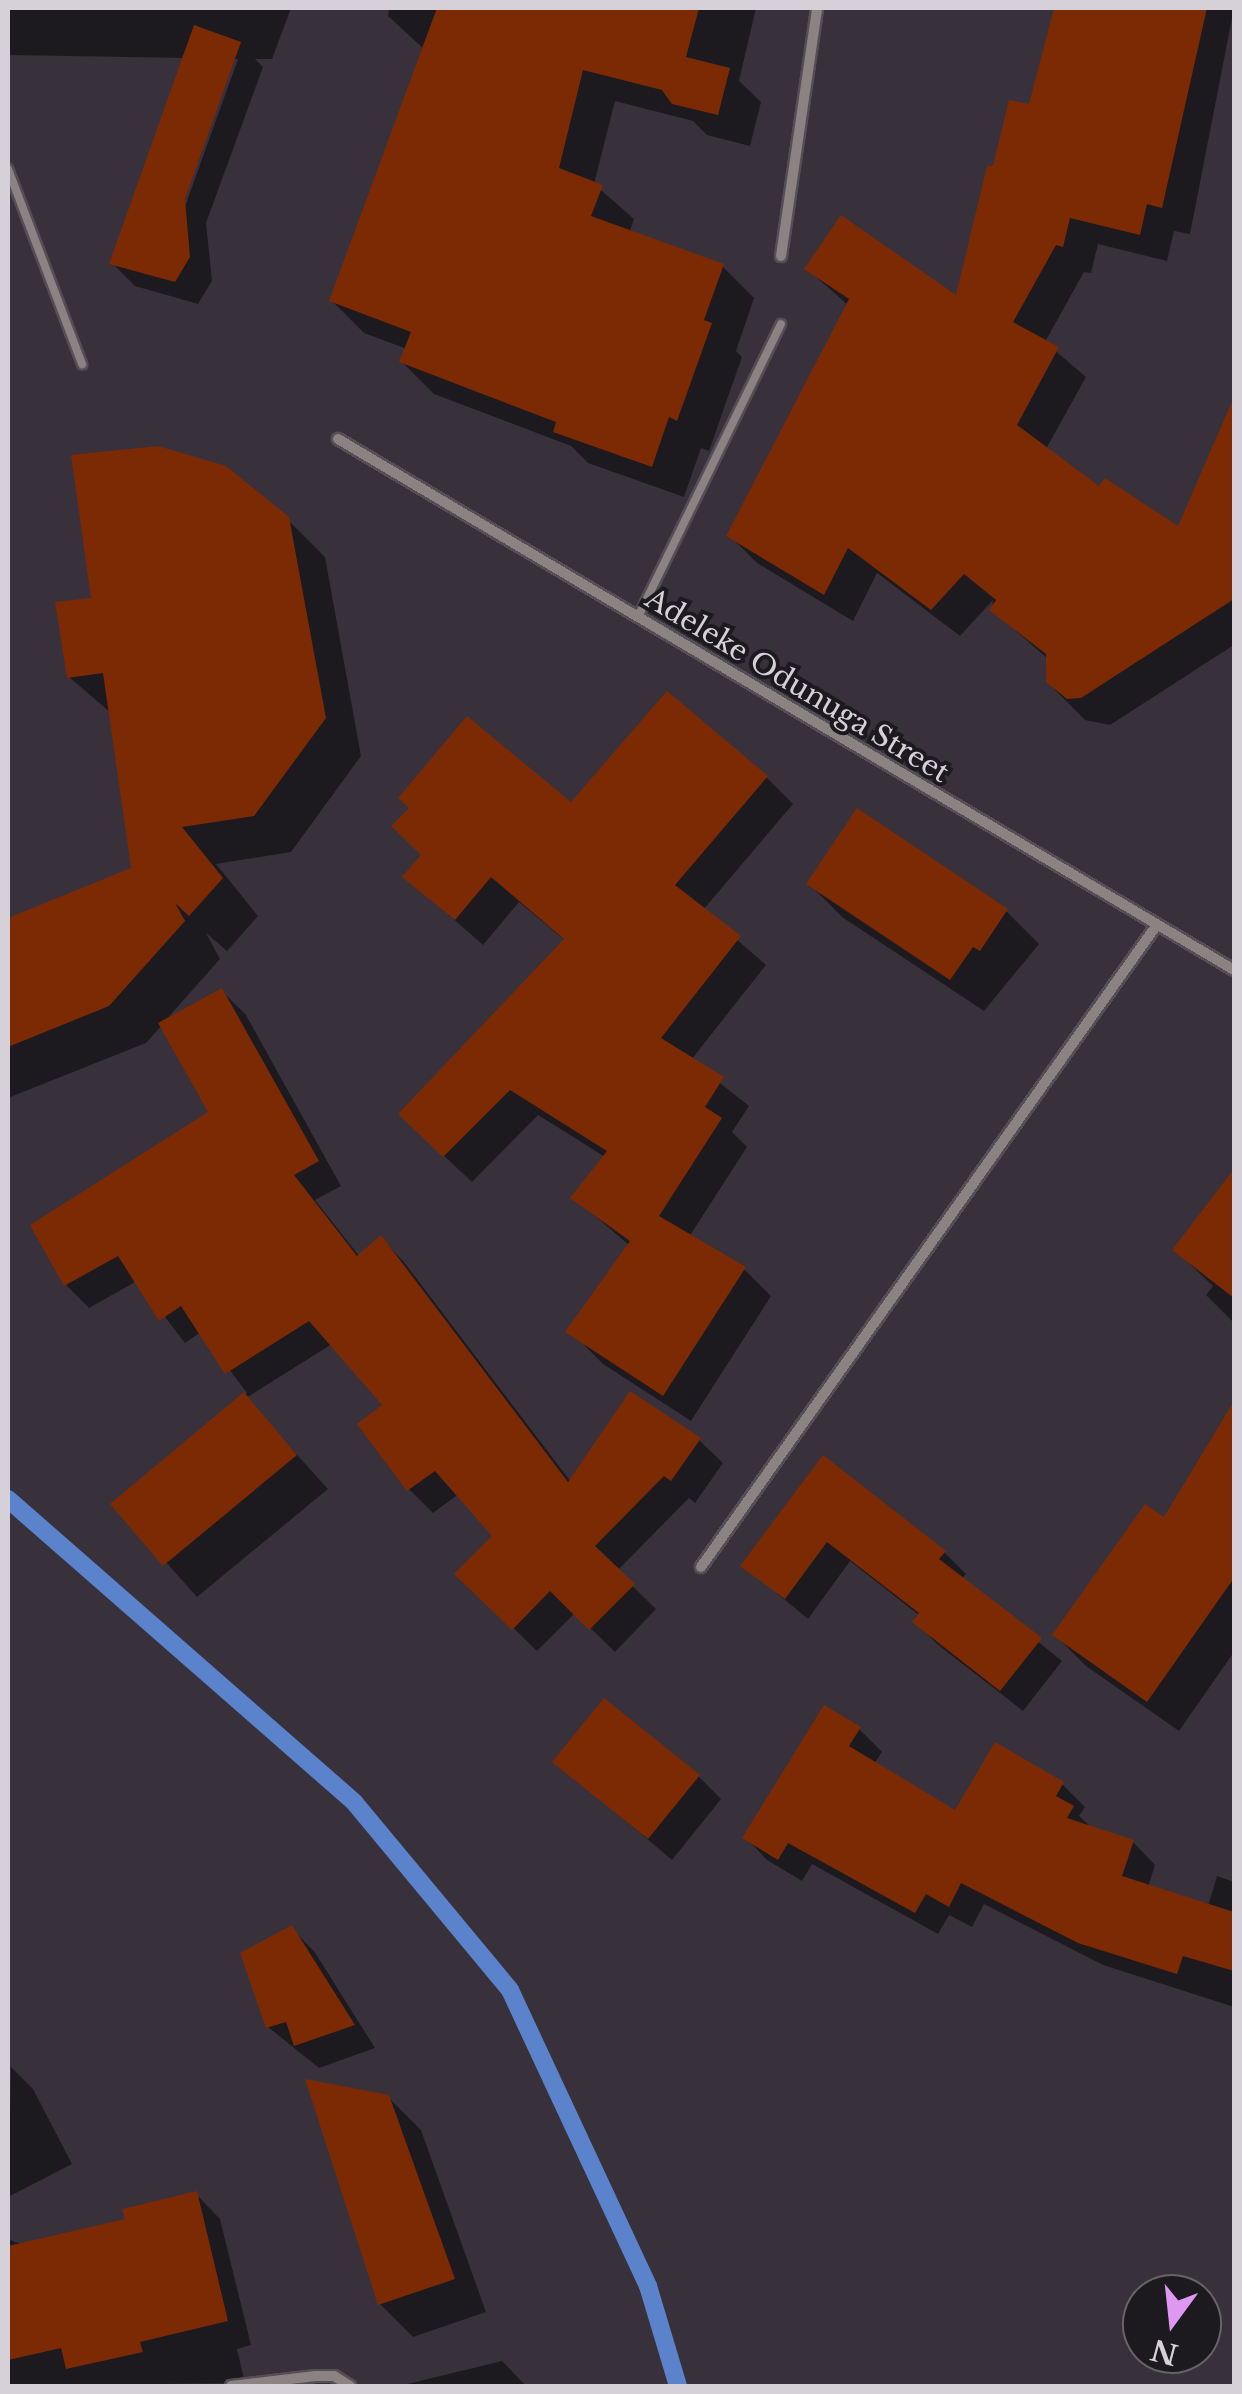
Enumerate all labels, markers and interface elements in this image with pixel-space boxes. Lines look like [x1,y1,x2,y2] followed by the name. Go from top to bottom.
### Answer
[639,582,955,790] street label: Adeleke Odunuga Street
[1122,2274,1222,2374] north arrow
[1147,2331,1182,2372] text: N

